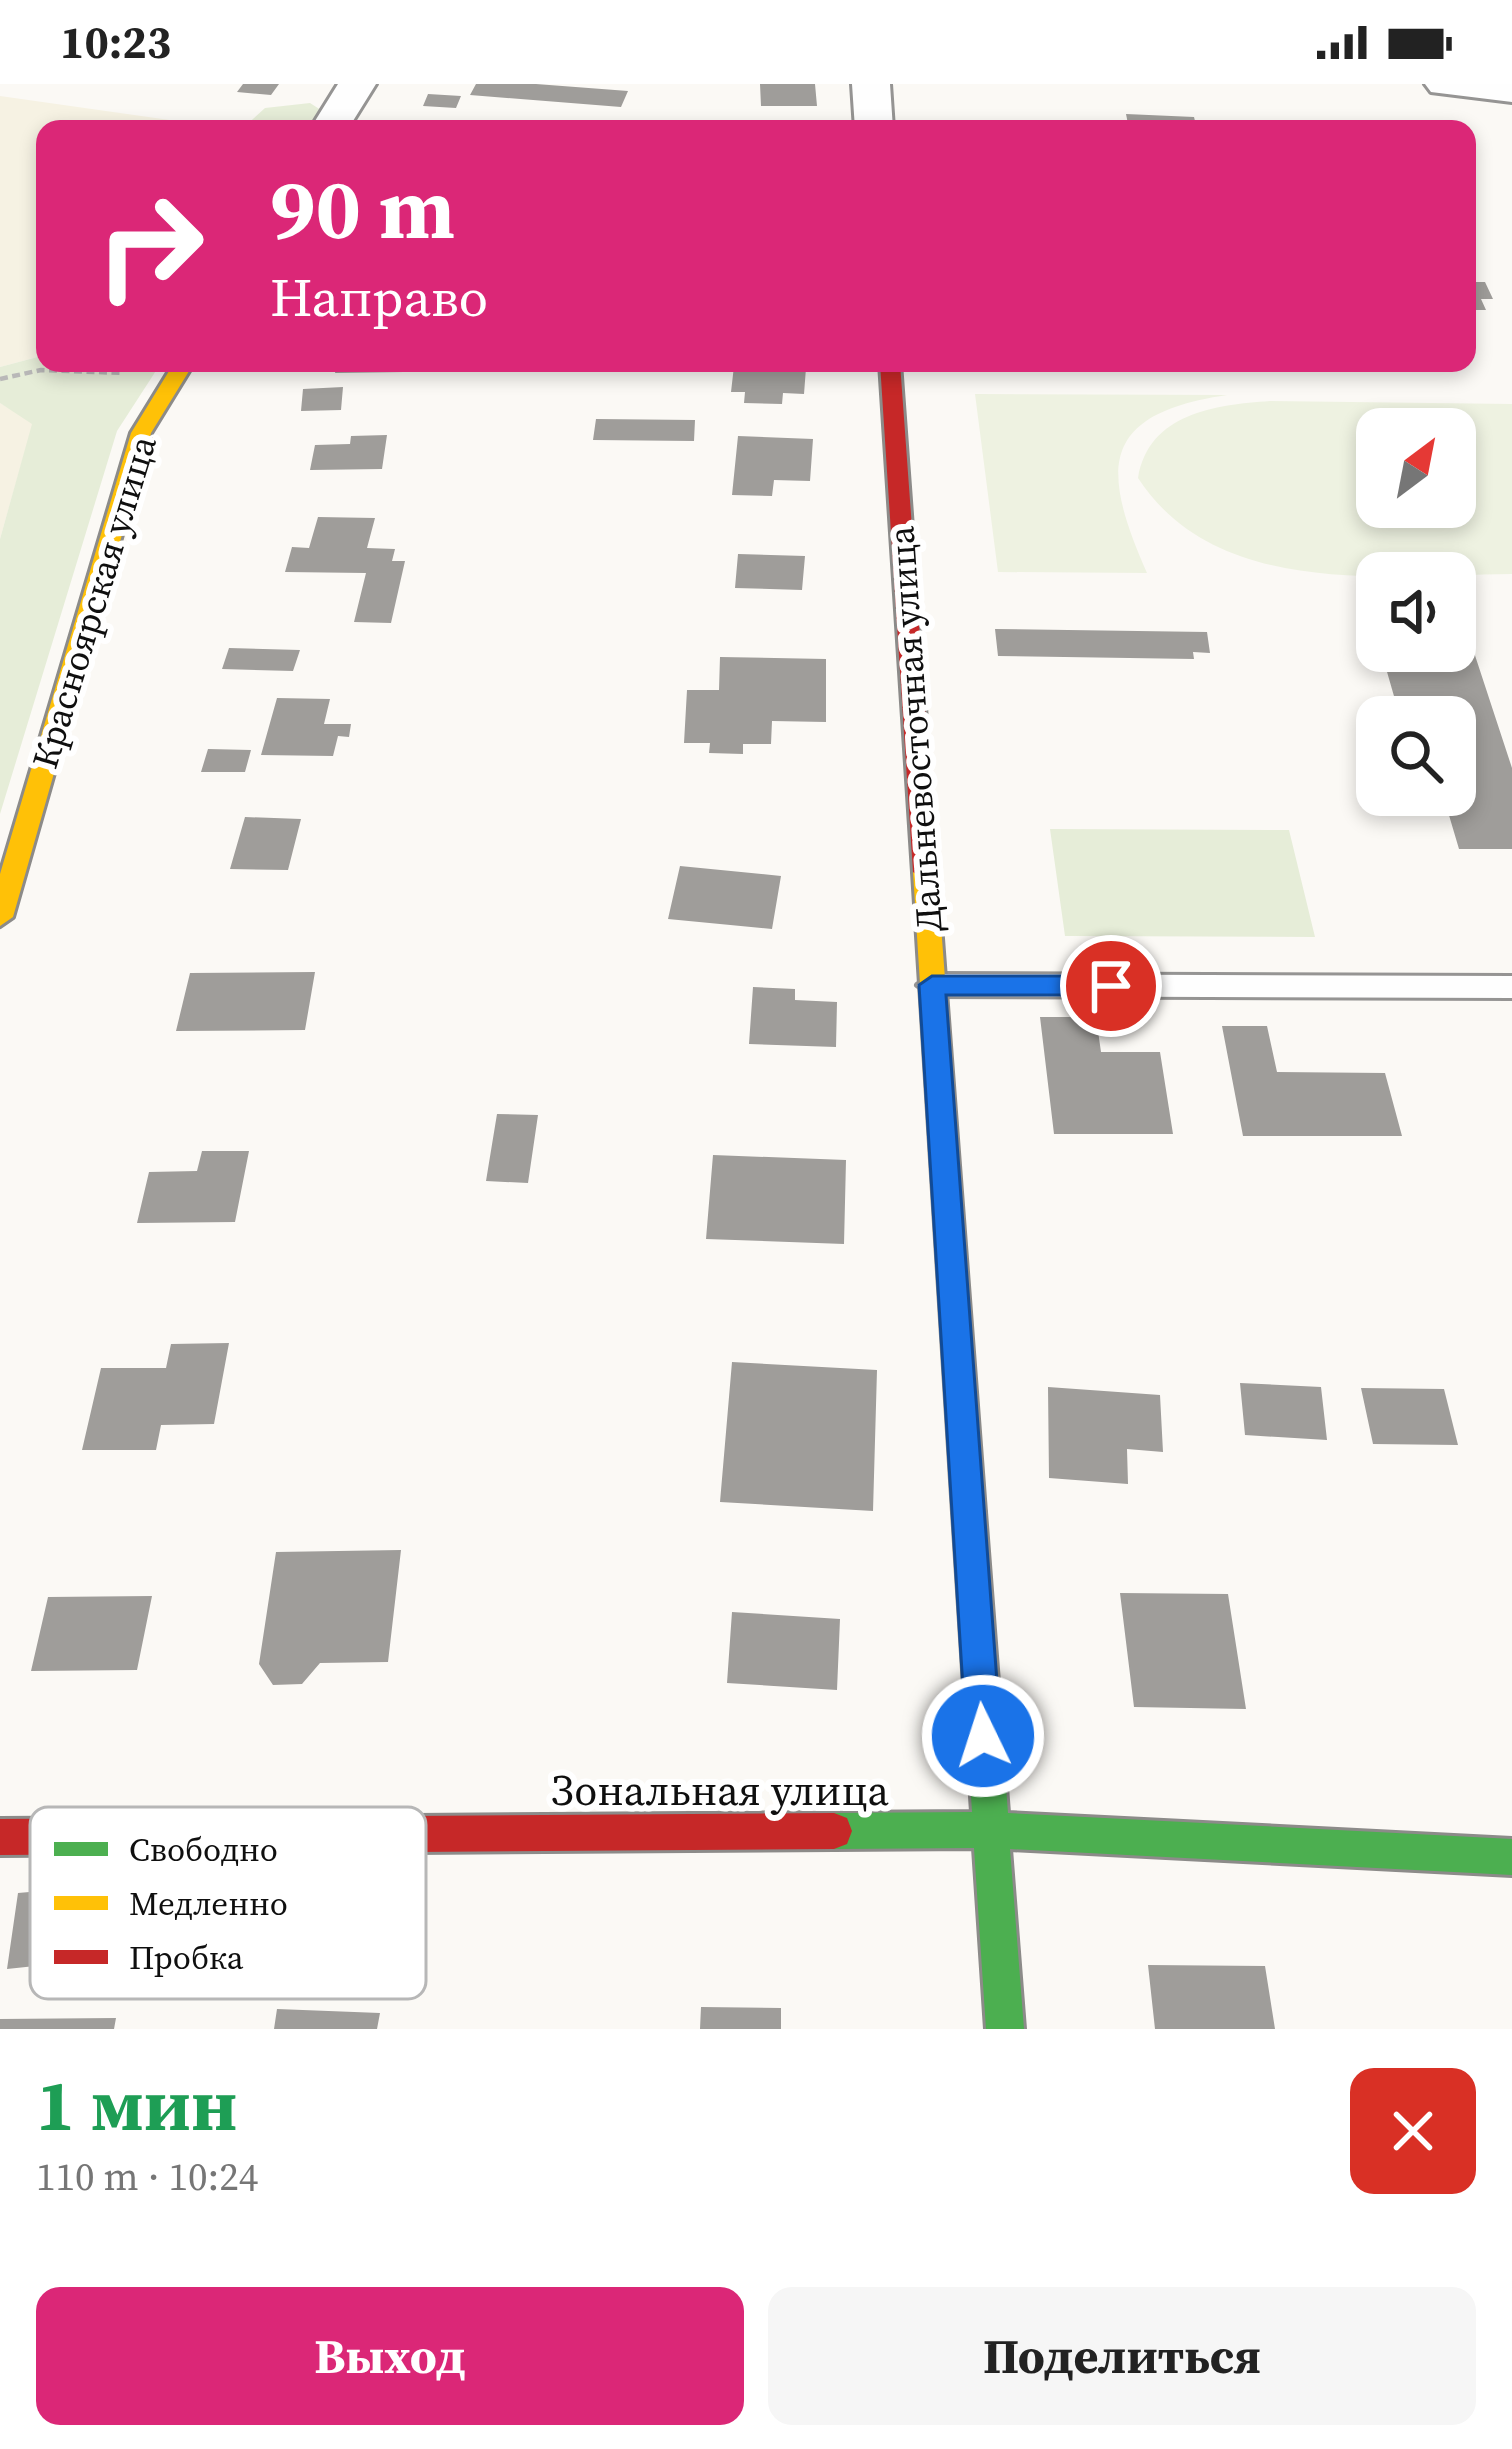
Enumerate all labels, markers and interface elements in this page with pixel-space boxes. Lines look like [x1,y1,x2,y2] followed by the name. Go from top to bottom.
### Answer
[60,11,171,73] text: 10:23
[270,151,455,266] text: 90 m
[72,168,228,324] icon: right
[270,260,488,334] text: Направо
[1356,408,1476,528] north arrow
[1356,408,1476,816] map controls
[20,429,168,774] street label: Красноярская улица
[876,524,954,933] street label: Дальневосточная улица
[1356,552,1476,672] button: sound
[1356,696,1476,816] button: search
[1060,935,1162,1037] pin
[1078,953,1144,1019] icon: arrive
[920,1673,1046,1799] position arrow
[551,1761,890,1819] street label: Зональная улица
[30,1807,426,1999] legend
[129,1827,278,1872] text: Свободно
[129,1881,288,1926] text: Медленно
[129,1935,244,1980] text: Пробка
[36,2055,237,2154] text: 1 мин
[1350,2068,1476,2194] button: close
[36,2150,258,2203] text: 110 m · 10:24
[36,2287,744,2425] button: Выход
[768,2287,1476,2425] button: Поделиться

